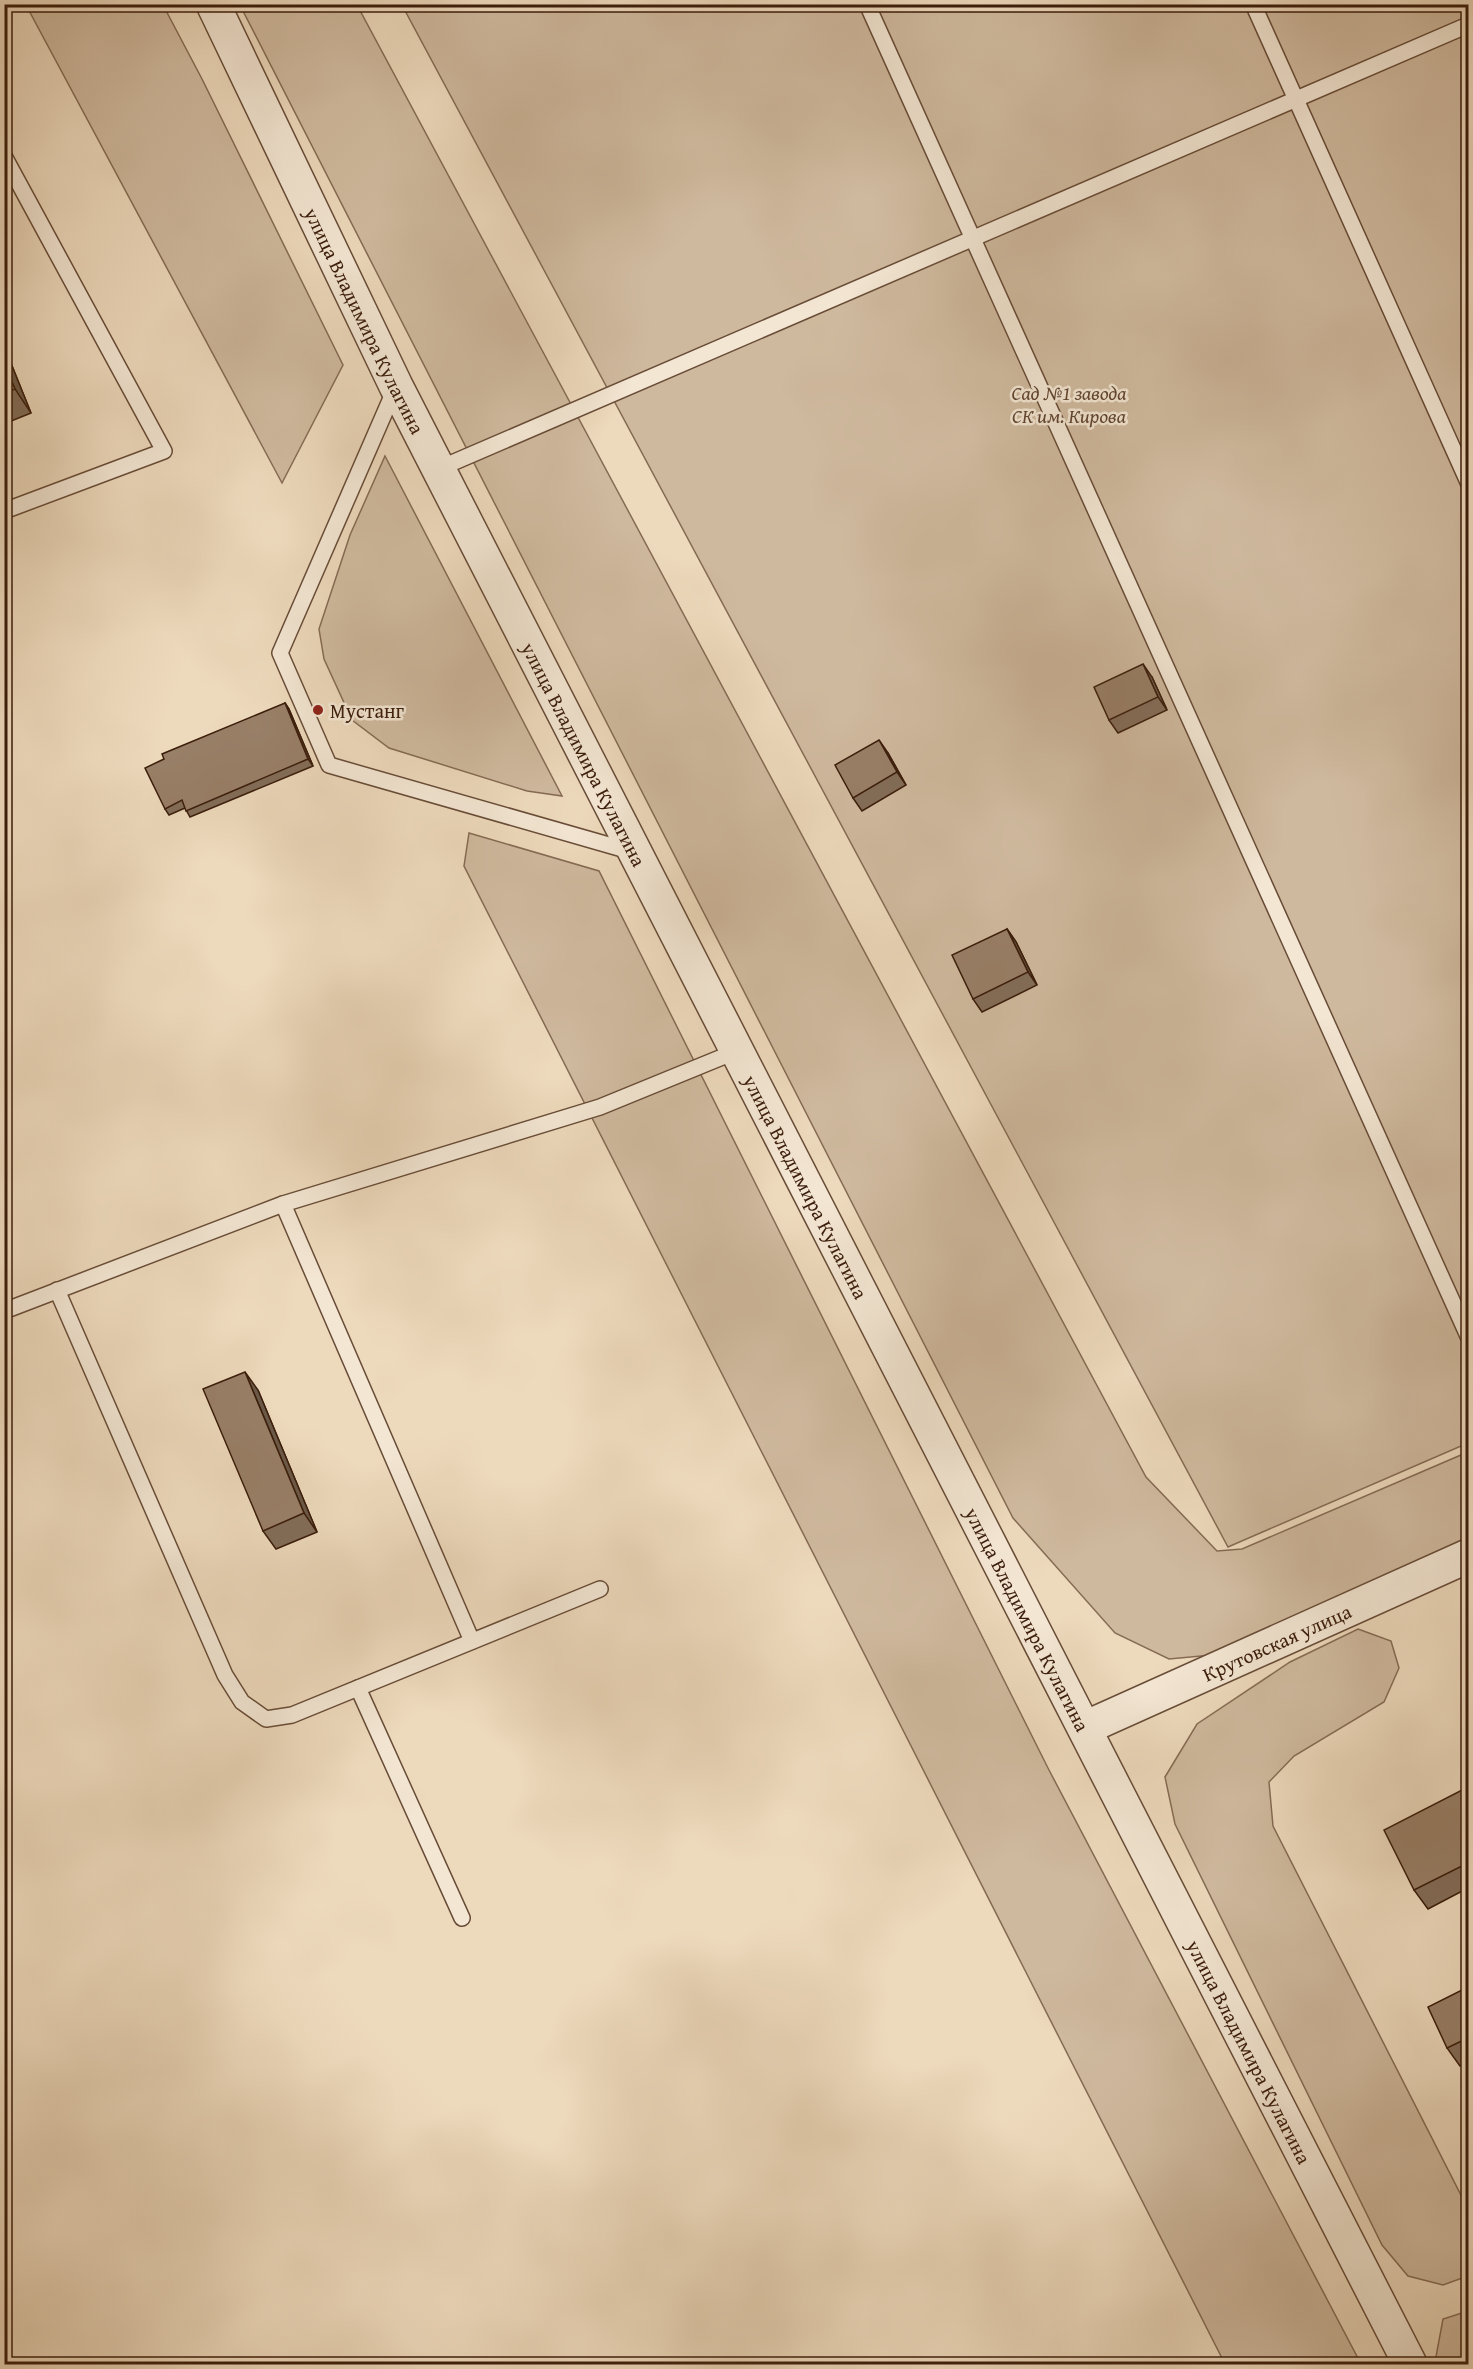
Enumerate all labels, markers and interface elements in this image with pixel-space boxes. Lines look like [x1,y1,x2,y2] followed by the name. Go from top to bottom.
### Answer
[297,201,433,439] street label: улица Владимира Кулагина
[1012,378,1127,430] park label: Сад №1 завода СК им. Кирова
[515,636,654,872] street label: улица Владимира Кулагина
[330,696,405,725] place label: Мустанг
[311,703,325,717] marker: Мустанг
[736,1068,876,1304] street label: улица Владимира Кулагина
[958,1501,1098,1737] street label: улица Владимира Кулагина
[1197,1596,1356,1688] street label: Крутовская улица
[1180,1933,1320,2169] street label: улица Владимира Кулагина

